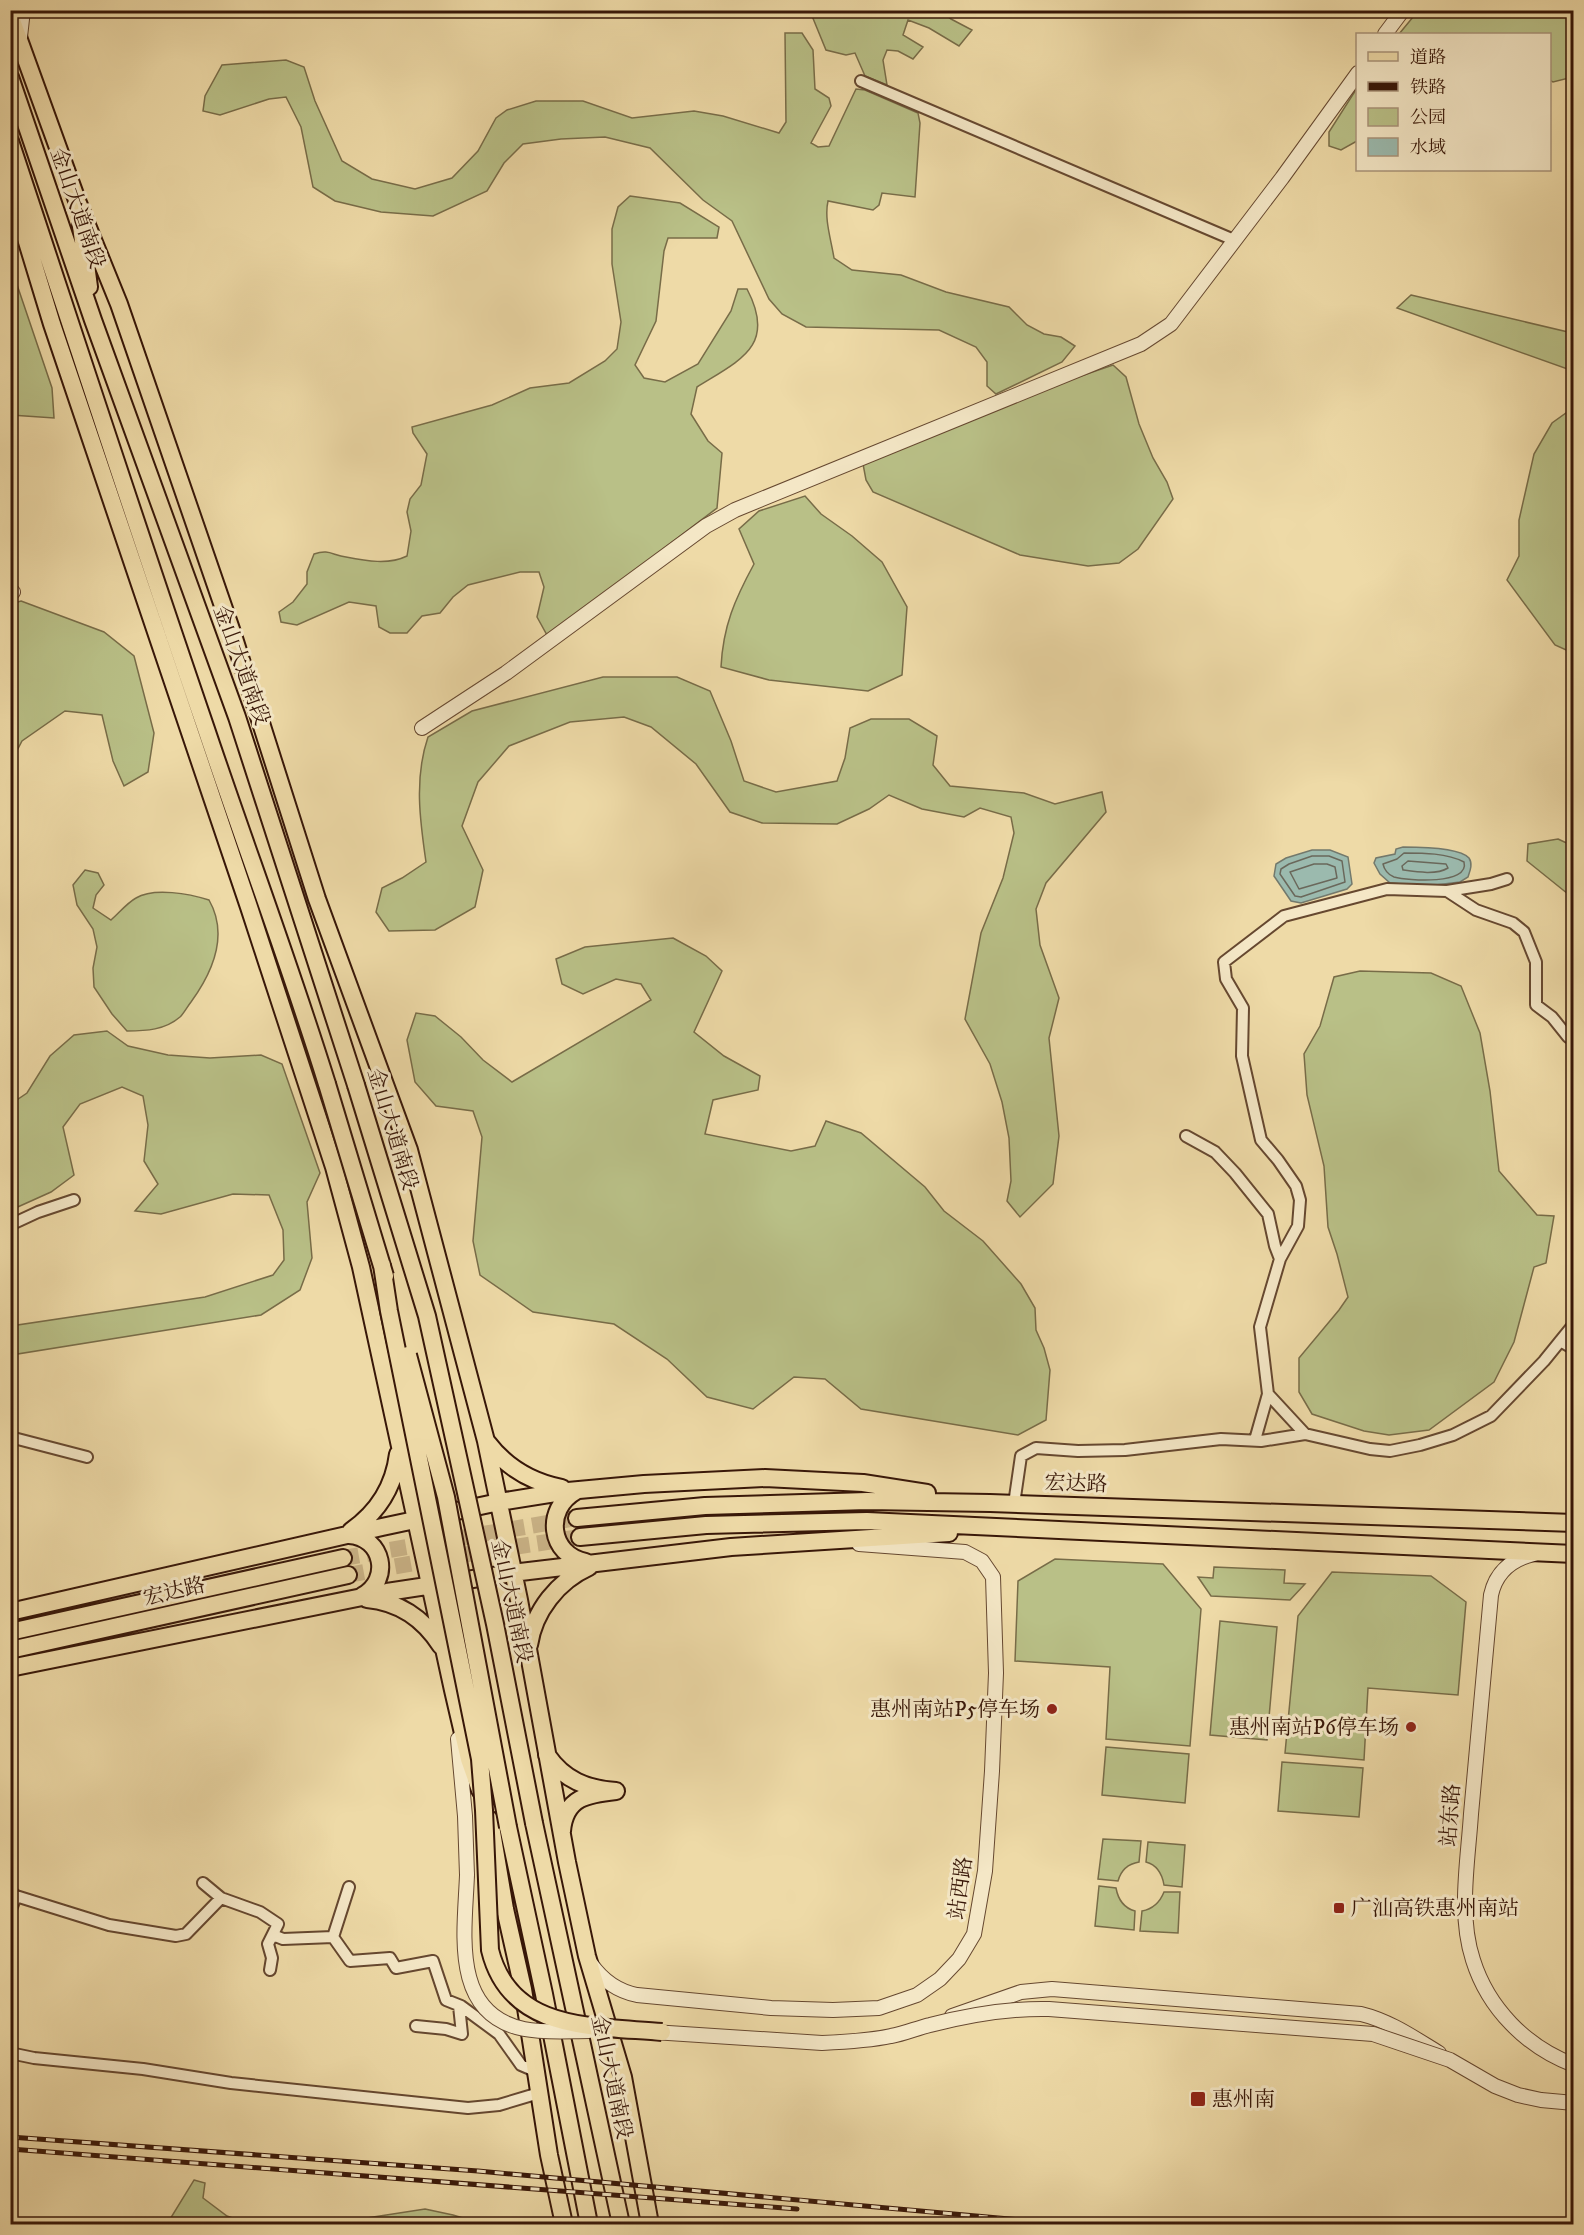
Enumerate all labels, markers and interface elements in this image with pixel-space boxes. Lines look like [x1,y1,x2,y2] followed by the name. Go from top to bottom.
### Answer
[1356,33,1551,171] legend
[1410,47,1446,69] text: 道路
[1410,77,1446,99] text: 铁路
[1410,107,1446,129] text: 公园
[1410,137,1446,159] text: 水域
[44,145,110,272] street label: 金山大道南段
[207,602,275,729] street label: 金山大道南段
[361,1065,423,1193] street label: 金山大道南段
[1044,1470,1108,1498] street label: 宏达路
[485,1537,537,1666] street label: 金山大道南段
[141,1572,208,1612] street label: 宏达路
[870,1697,1040,1723] place label: 惠州南站P5停车场
[1045,1702,1059,1716] marker: 惠州南站P5停车场
[1229,1715,1399,1741] place label: 惠州南站P6停车场
[1404,1720,1418,1734] marker: 惠州南站P6停车场
[1436,1783,1466,1847] street label: 站东路
[944,1855,978,1921] street label: 站西路
[1351,1896,1519,1922] place label: 广汕高铁惠州南站
[1332,1901,1346,1915] marker: 广汕高铁惠州南站
[585,2013,637,2142] street label: 金山大道南段
[1212,2087,1275,2113] place label: 惠州南
[1189,2090,1207,2108] marker: 惠州南

